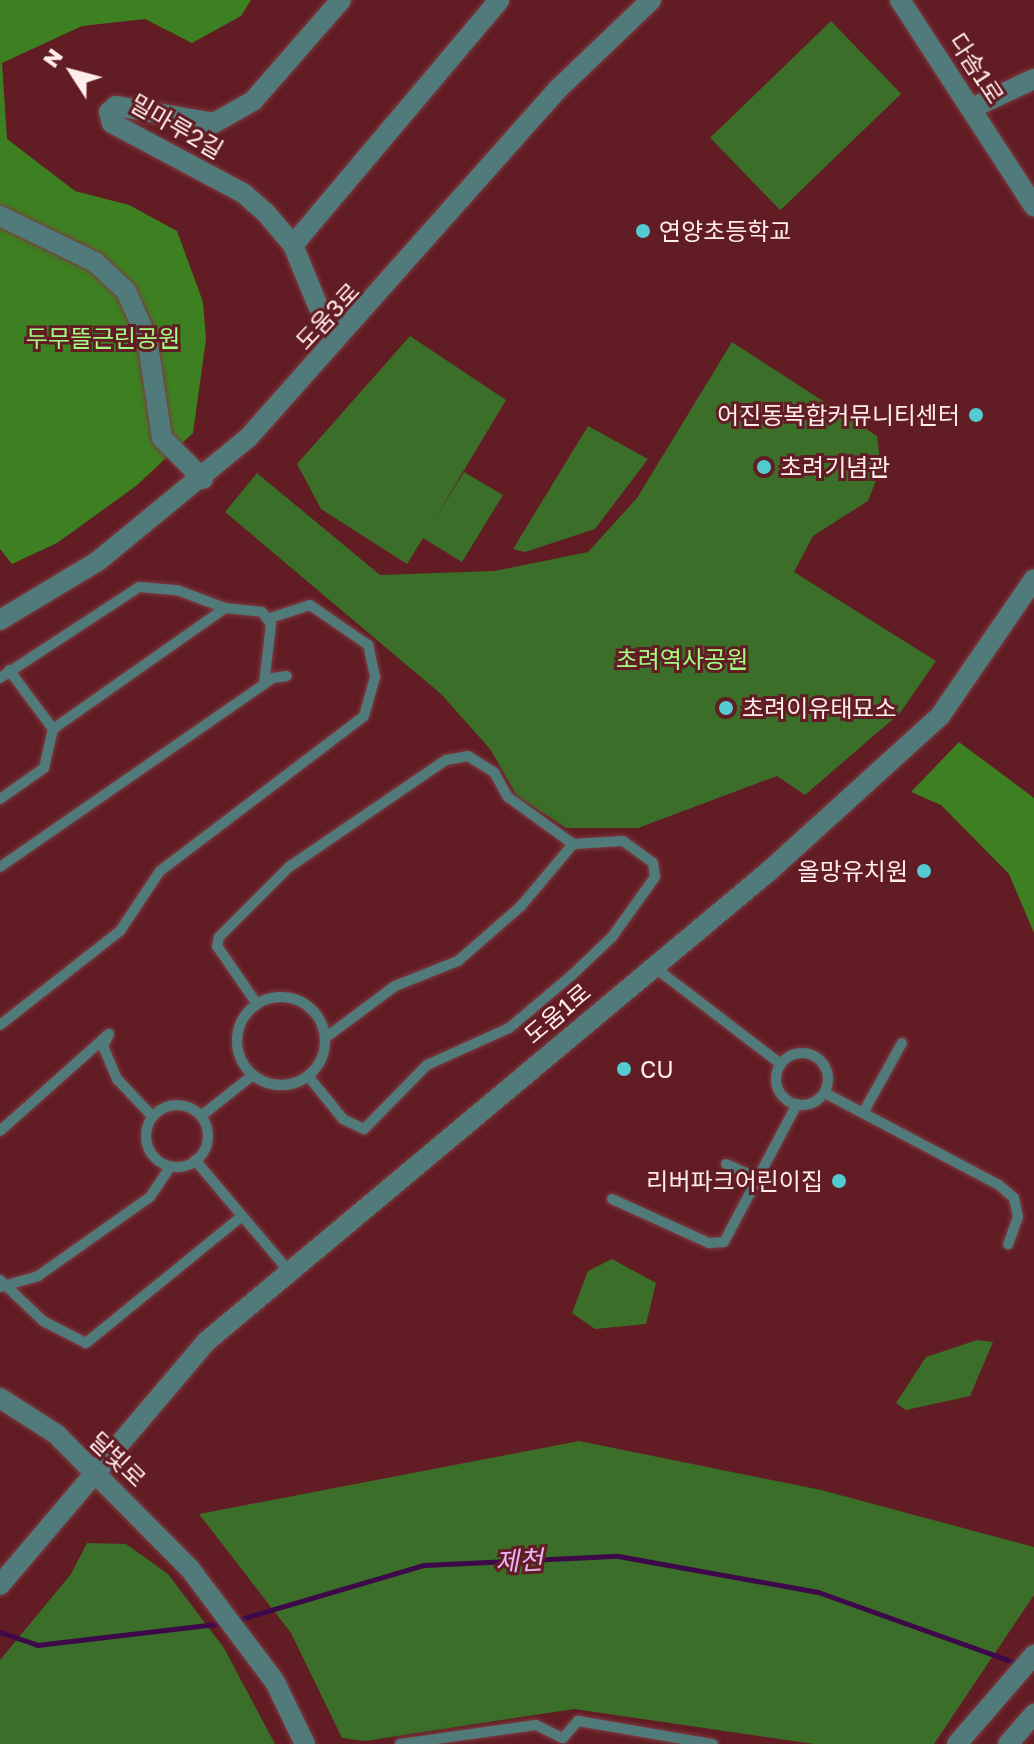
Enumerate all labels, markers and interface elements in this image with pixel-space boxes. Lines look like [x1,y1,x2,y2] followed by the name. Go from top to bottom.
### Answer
[944,27,1010,109] street label: 다솜1로
[32,32,112,112] north arrow
[36,43,68,72] text: N
[126,88,228,164] street label: 밀마루2길
[659,217,791,245] place label: 연양초등학교
[634,222,652,240] marker: 연양초등학교
[289,277,365,355] street label: 도움3로
[26,324,180,352] park label: 두무뜰근린공원
[717,401,960,429] place label: 어진동복합커뮤니티센터
[967,406,985,424] marker: 어진동복합커뮤니티센터
[780,453,890,481] place label: 초려기념관
[755,458,773,476] marker: 초려기념관
[616,645,748,673] park label: 초려역사공원
[742,694,897,722] place label: 초려이유태묘소
[717,699,735,717] marker: 초려이유태묘소
[798,857,908,885] place label: 올망유치원
[915,862,933,880] marker: 올망유치원
[518,977,596,1049] street label: 도움1로
[640,1055,674,1083] place label: CU
[615,1060,633,1078] marker: CU
[646,1167,823,1195] place label: 리버파크어린이집
[830,1172,848,1190] marker: 리버파크어린이집
[84,1426,152,1492] street label: 달빛로
[494,1544,544,1578] water label: 제천

